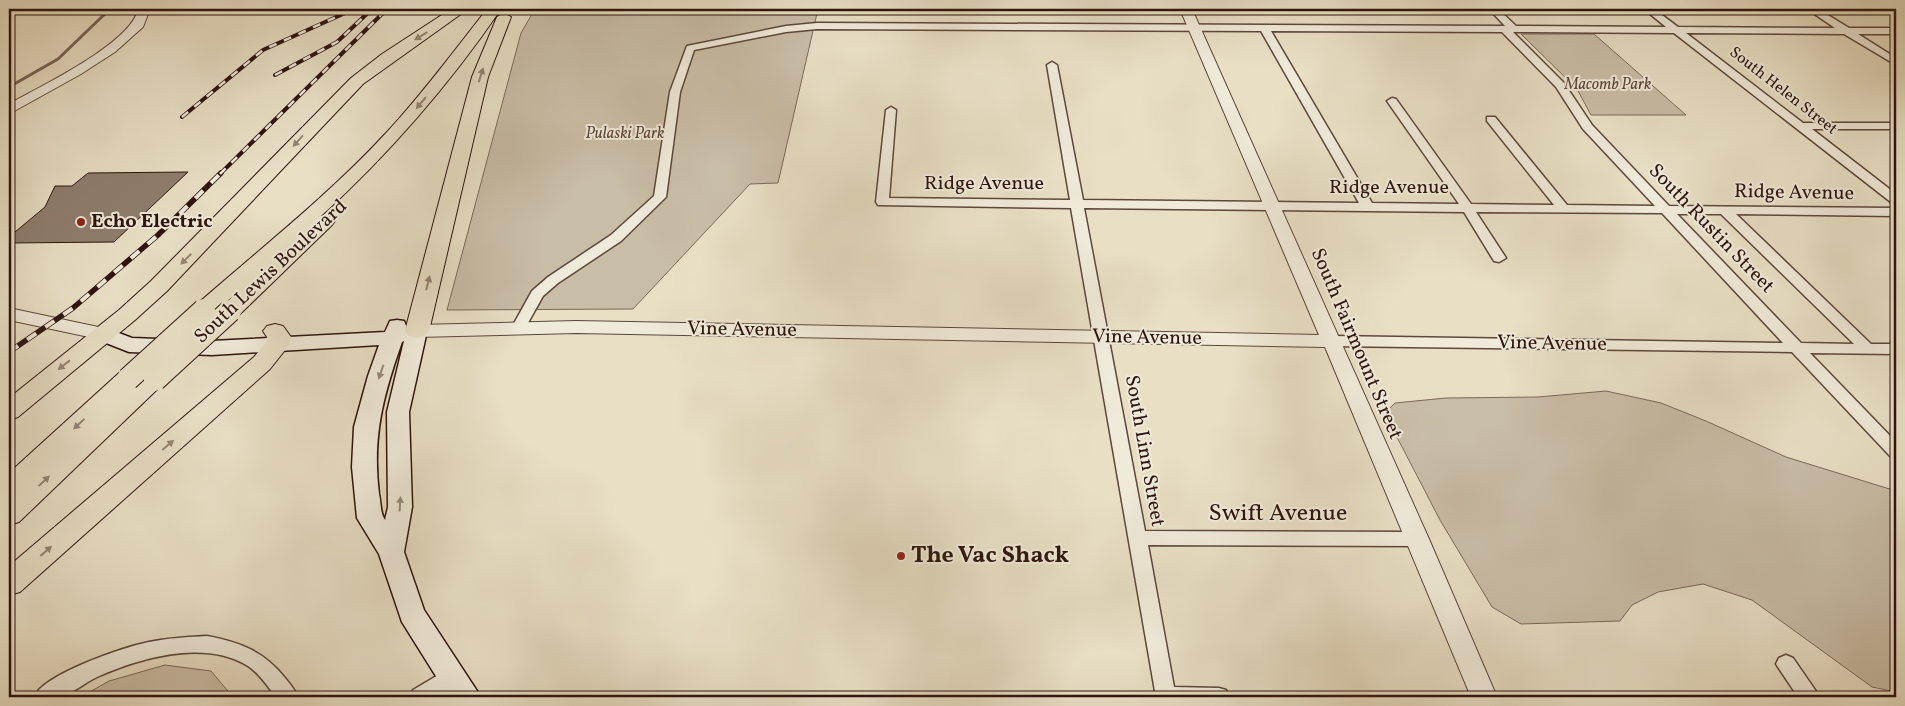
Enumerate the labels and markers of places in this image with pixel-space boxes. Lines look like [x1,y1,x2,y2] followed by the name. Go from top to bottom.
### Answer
[91,208,213,236] place label: Echo Electric
[75,216,87,228] marker: Echo Electric
[911,539,1069,573] place label: The Vac Shack
[895,550,907,562] marker: The Vac Shack

